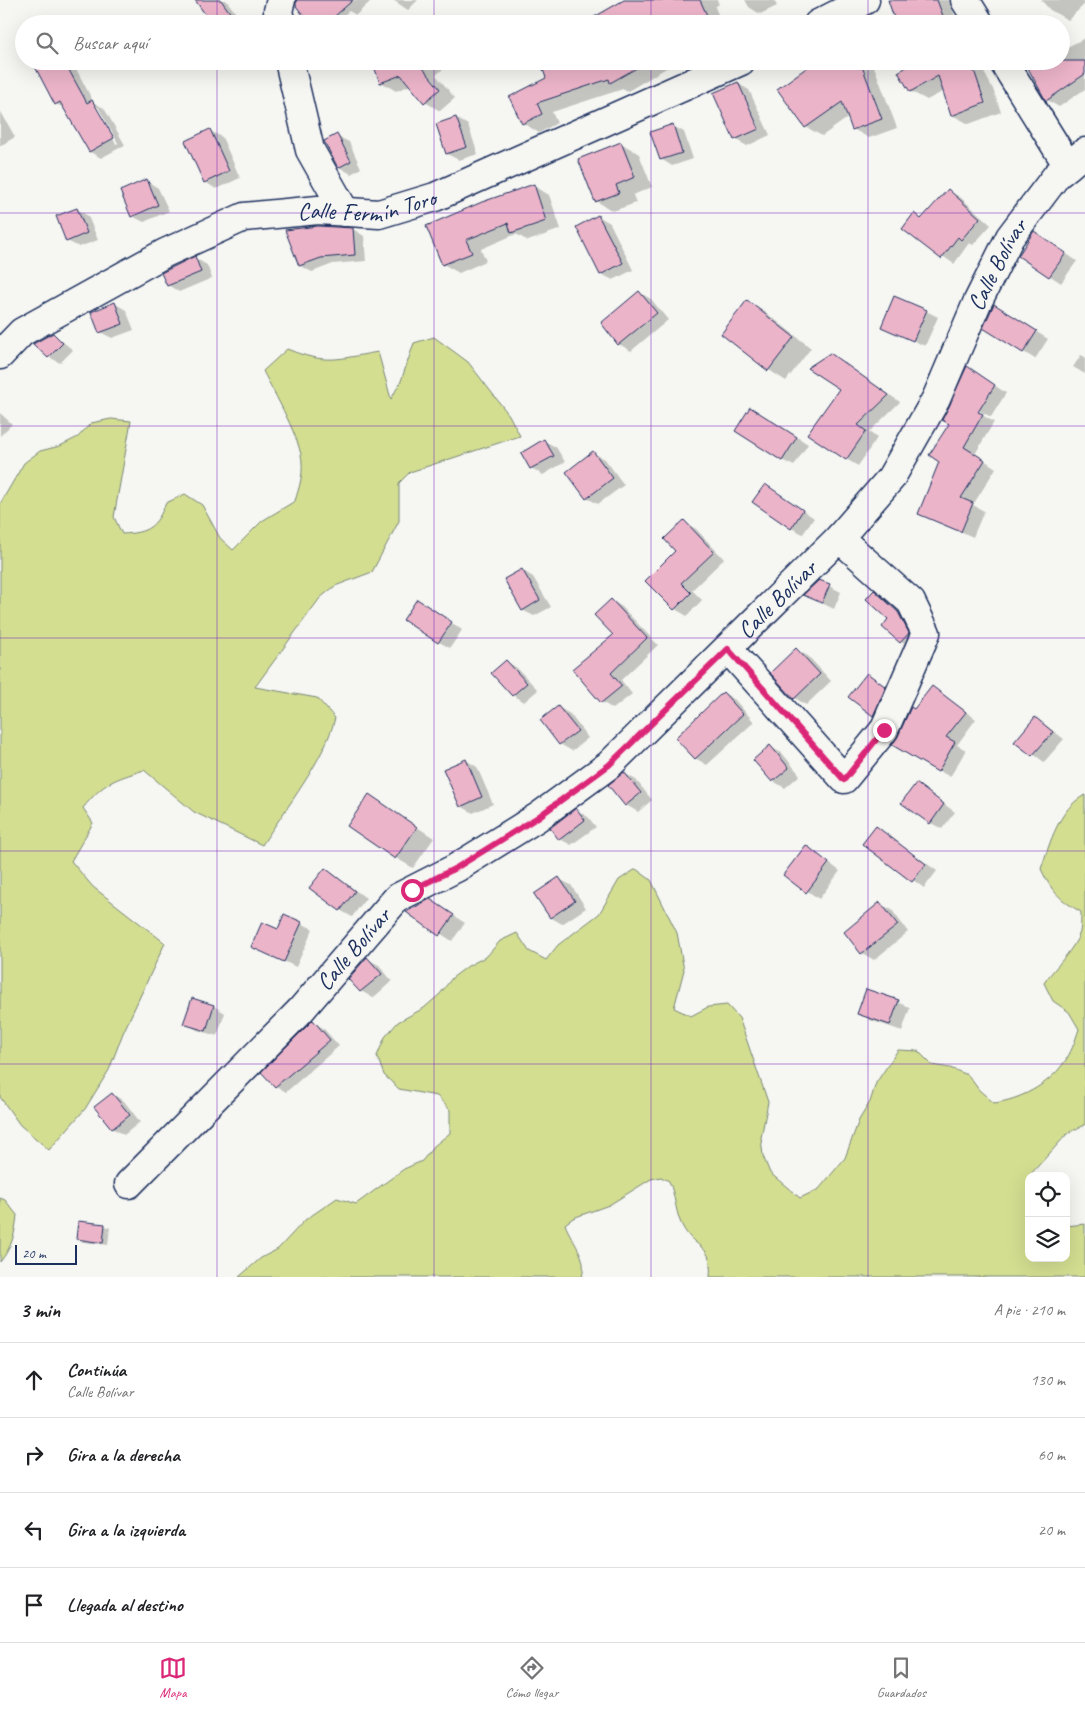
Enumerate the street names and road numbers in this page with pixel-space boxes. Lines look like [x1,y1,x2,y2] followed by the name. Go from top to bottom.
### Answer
[296,182,442,229] street label: Calle Fermín Toro
[961,211,1035,315] street label: Calle Bolívar
[731,552,825,645] street label: Calle Bolívar
[309,900,399,997] street label: Calle Bolívar

